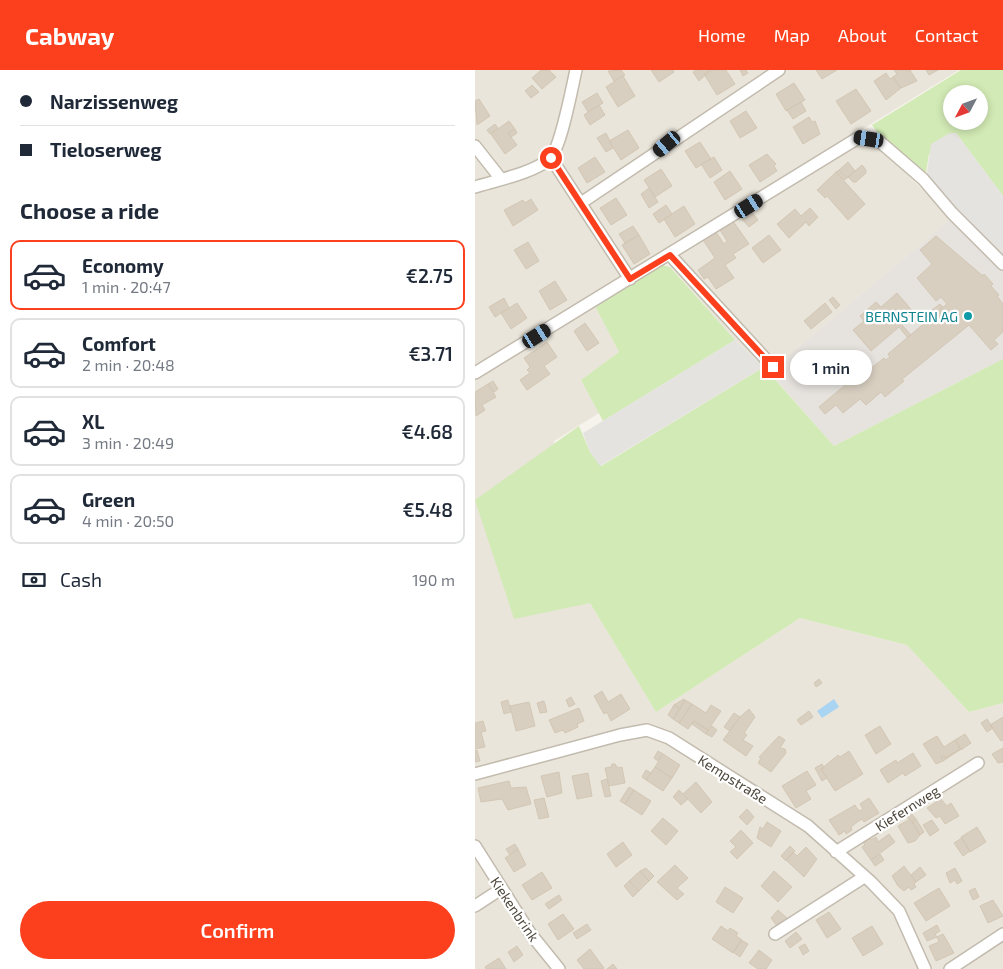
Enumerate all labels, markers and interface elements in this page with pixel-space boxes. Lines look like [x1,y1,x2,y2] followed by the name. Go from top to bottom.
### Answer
[25,21,114,50] text: Cabway
[698,24,746,46] text: Home
[774,24,810,46] text: Map
[838,24,887,46] text: About
[915,24,978,46] text: Contact
[943,85,987,130] north arrow
[943,85,988,130] map controls
[50,90,178,113] text: Narzissenweg
[650,129,683,159] car
[853,129,884,149] car
[50,138,162,161] text: Tieloserweg
[540,147,562,169] route start
[732,192,765,220] car
[20,197,159,223] text: Choose a ride
[22,253,67,298] icon: car
[82,254,164,277] text: Economy
[406,264,453,287] text: €2.75
[82,277,171,296] text: 1 min · 20:47
[865,308,958,325] place label: BERNSTEIN AG
[962,310,974,322] marker: BERNSTEIN AG
[520,322,553,350] car
[22,331,67,376] icon: car
[82,332,156,355] text: Comfort
[408,342,453,365] text: €3.71
[791,350,873,384] callout: 1 min
[82,355,175,374] text: 2 min · 20:48
[762,356,784,378] route end
[812,358,850,377] text: 1 min
[22,409,67,454] icon: car
[82,410,104,433] text: XL
[402,420,453,443] text: €4.68
[82,433,174,452] text: 3 min · 20:49
[22,487,67,532] icon: car
[82,488,135,511] text: Green
[402,498,453,521] text: €5.48
[82,511,174,530] text: 4 min · 20:50
[20,566,48,594] icon: cash
[60,568,102,591] text: Cash
[412,570,455,589] text: 190 m
[695,751,771,807] street label: Kempstraße
[872,781,942,834] street label: Kiefernweg
[487,874,543,944] street label: Kiekenbrink
[20,901,455,959] button: Confirm

